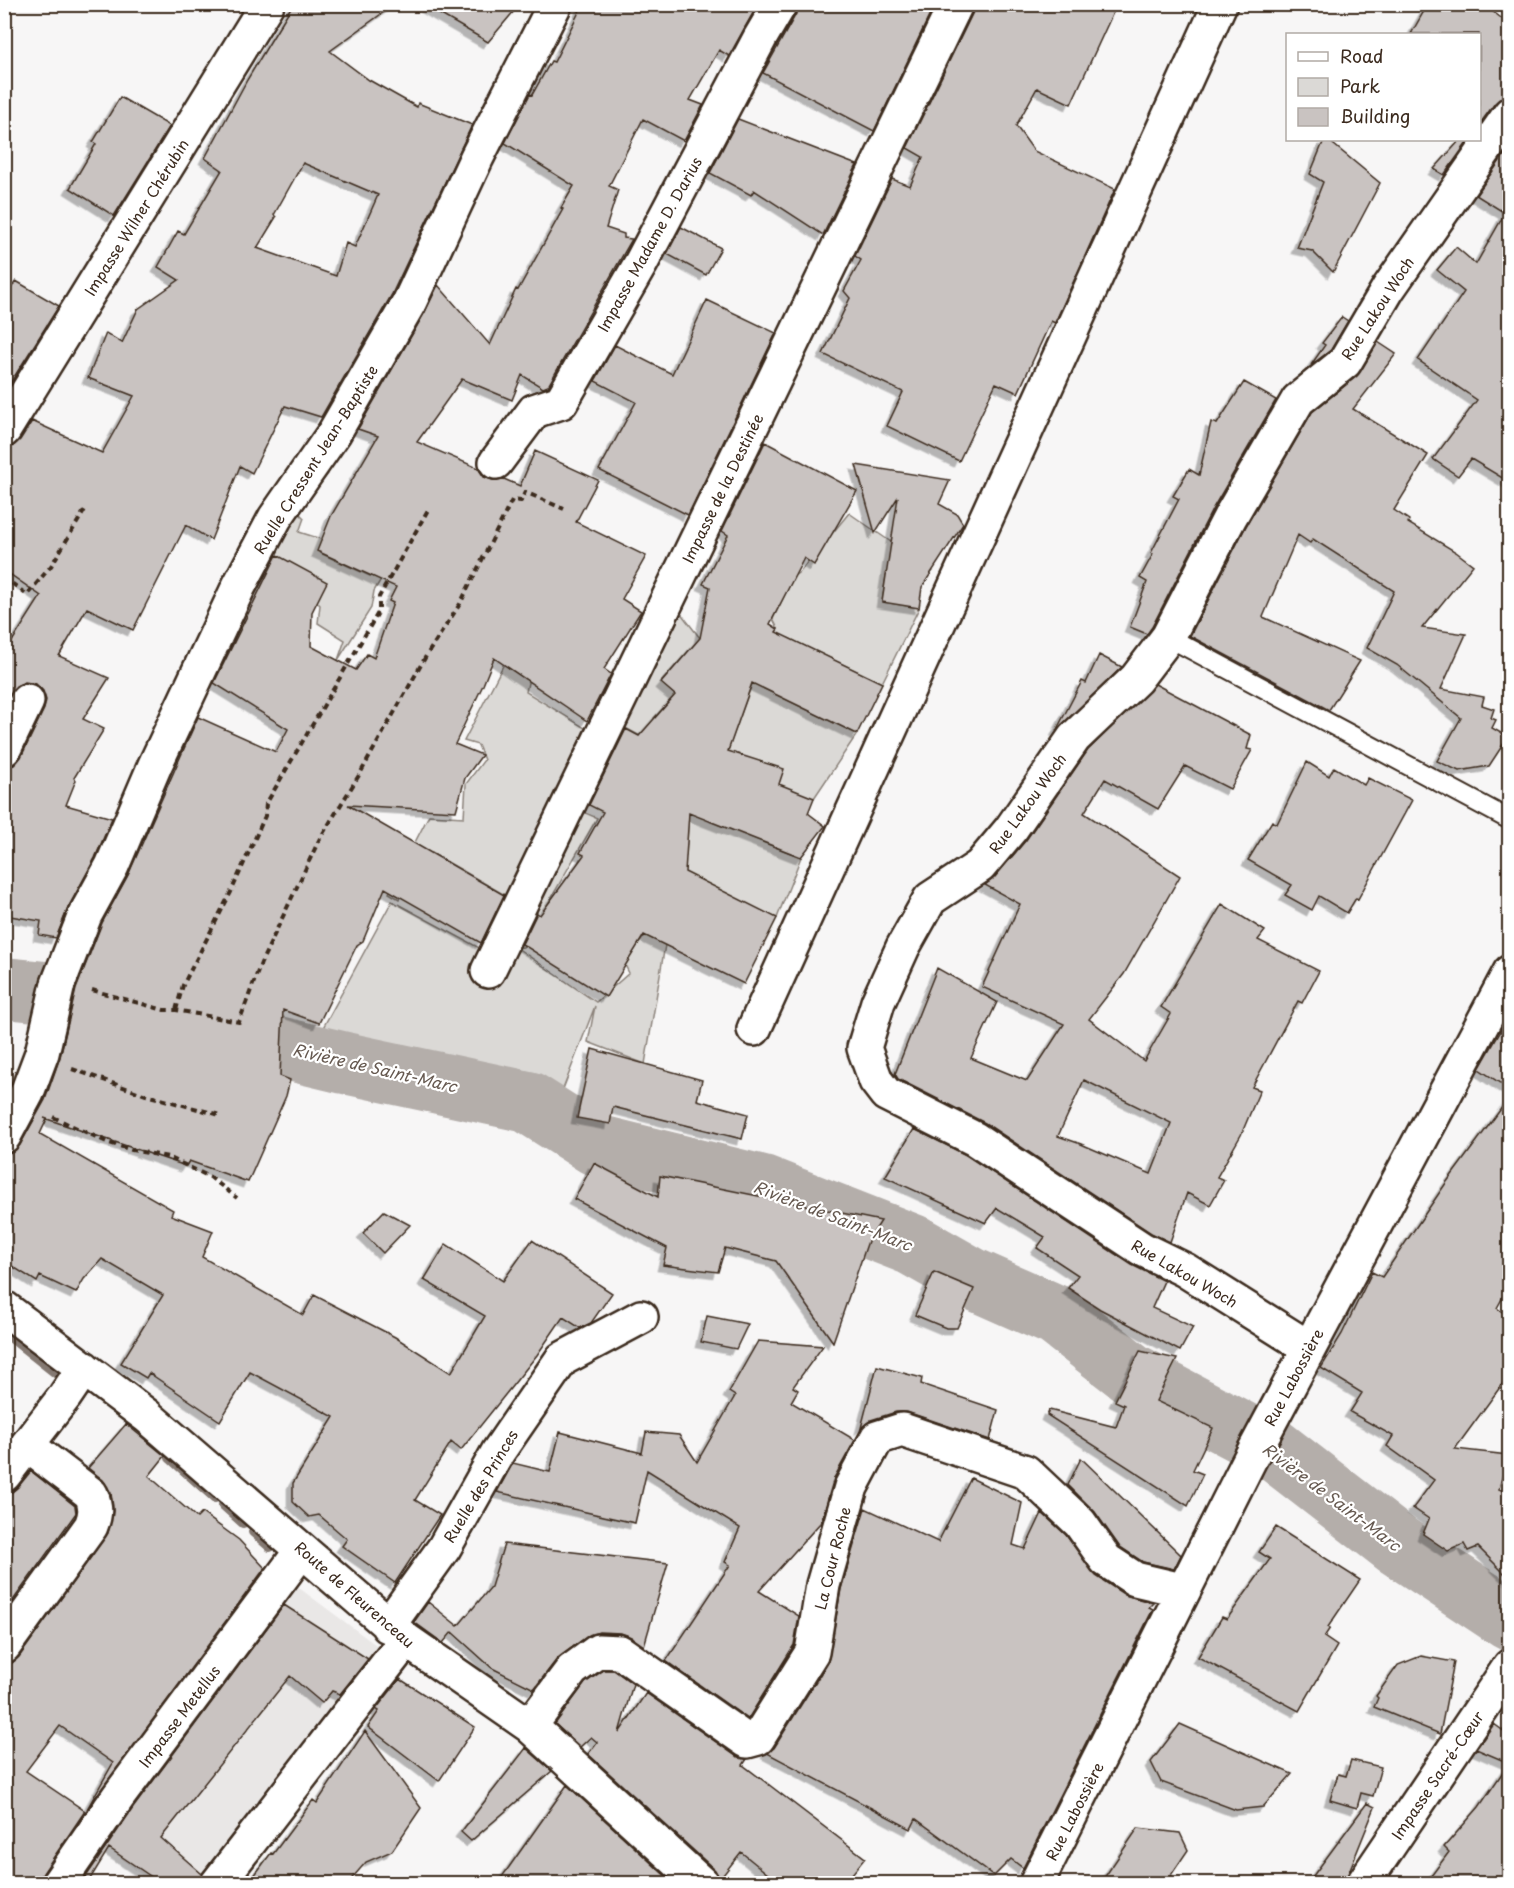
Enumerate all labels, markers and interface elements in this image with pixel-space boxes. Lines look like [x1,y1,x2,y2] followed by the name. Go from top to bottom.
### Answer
[1286,33,1481,141] legend
[1340,42,1384,69] text: Road
[1340,72,1380,99] text: Park
[1340,102,1410,129] text: Building
[78,134,194,300] street label: Impasse Wilner Chérubin
[591,152,707,336] street label: Impasse Madame D. Darius
[1335,252,1419,364] street label: Rue Lakou Woch
[247,360,383,558] street label: Ruelle Cressent Jean-Baptiste
[676,409,768,567] street label: Impasse de la Destinée
[983,748,1071,858] street label: Rue Lakou Woch
[291,1036,461,1098] water label: Rivière de Saint-Marc
[751,1174,917,1257] water label: Rivière de Saint-Marc
[1128,1233,1242,1313] street label: Rue Lakou Woch
[1258,1324,1328,1430] street label: Rue Labossière
[437,1425,523,1547] street label: Ruelle des Princes
[1258,1436,1407,1557] water label: Rivière de Saint-Marc
[808,1504,856,1612] street label: La Cour Roche
[290,1535,420,1653] street label: Route de Fleurenceau
[133,1660,225,1772] street label: Impasse Metellus
[1385,1706,1489,1844] street label: Impasse Sacré-Cœur
[1039,1758,1109,1864] street label: Rue Labossière

